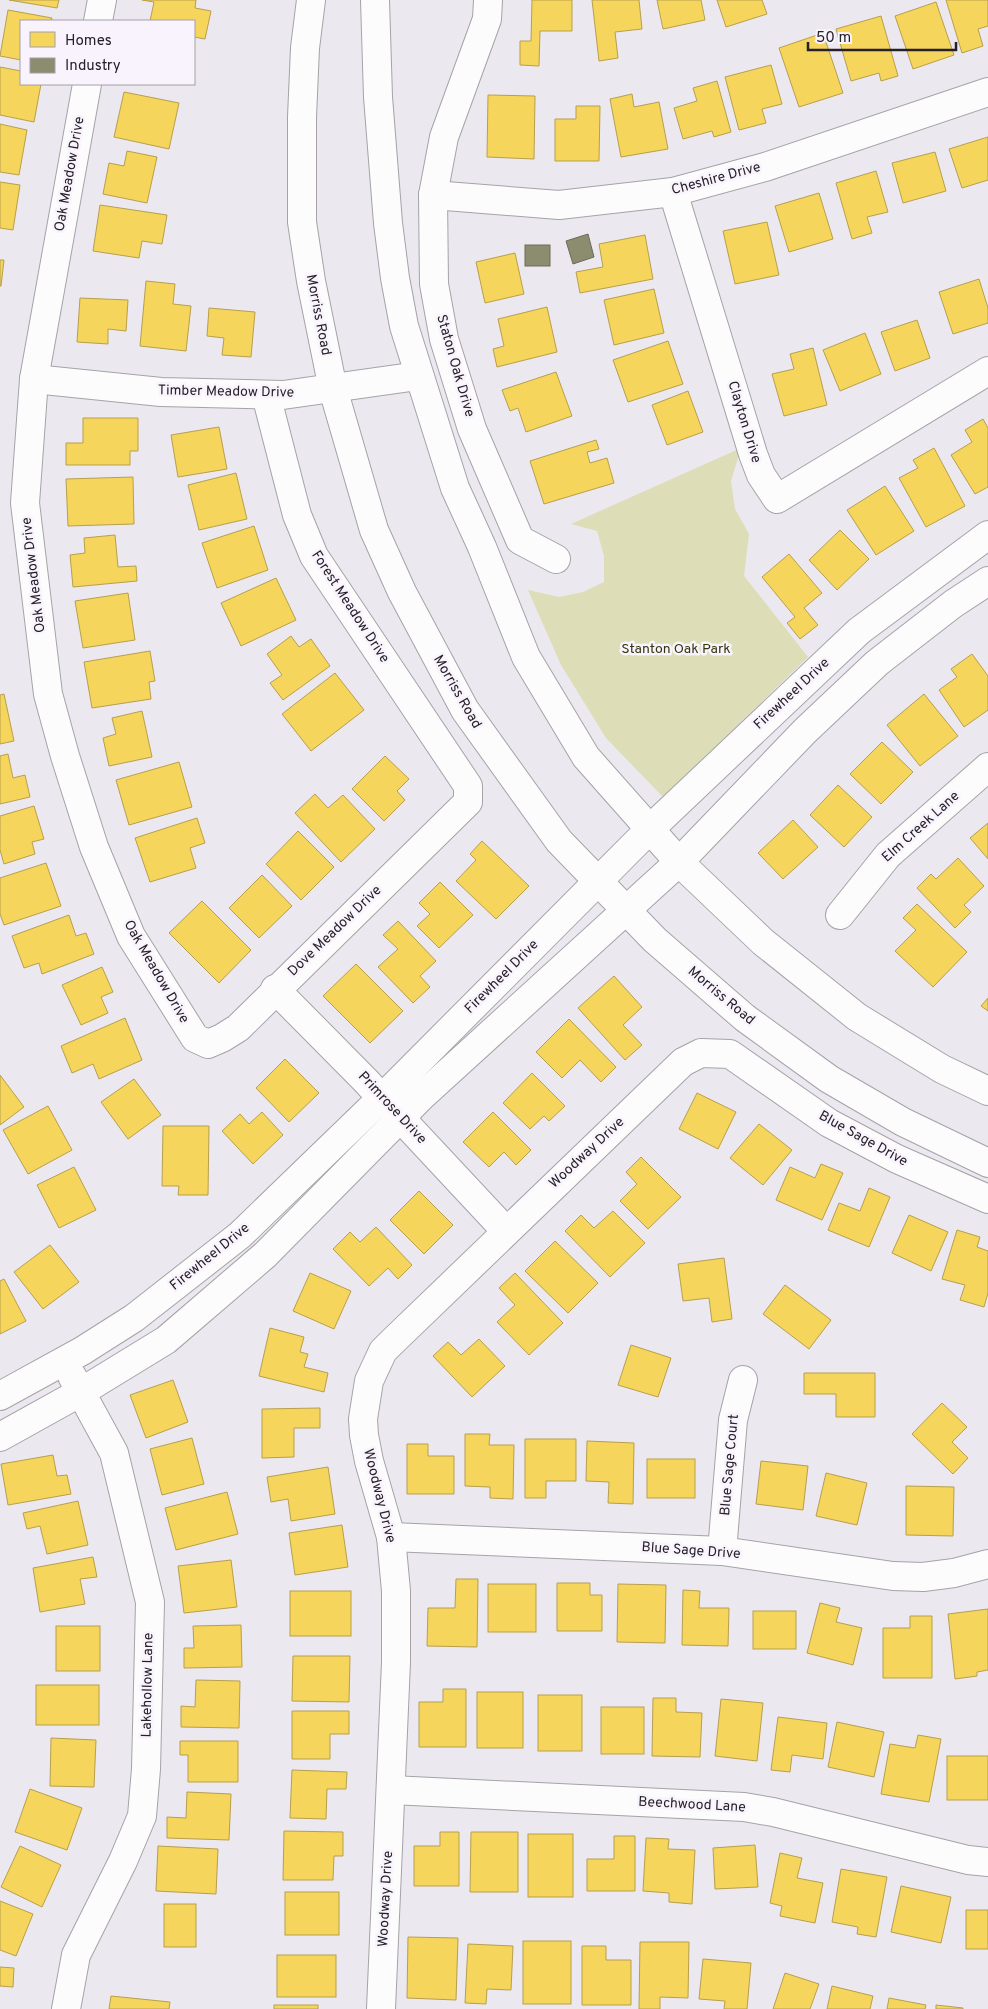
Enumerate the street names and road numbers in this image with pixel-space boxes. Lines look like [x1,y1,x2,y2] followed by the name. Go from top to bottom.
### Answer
[52,115,88,233] street label: Oak Meadow Drive
[670,159,762,199] street label: Cheshire Drive
[302,273,334,357] street label: Morriss Road
[432,313,478,419] street label: Staton Oak Drive
[723,379,765,465] street label: Clayton Drive
[158,382,294,402] street label: Timber Meadow Drive
[18,516,50,634] street label: Oak Meadow Drive
[307,548,393,666] street label: Forest Meadow Drive
[429,652,485,732] street label: Morriss Road
[751,655,833,733] street label: Firewheel Drive
[879,788,963,866] street label: Elm Creek Lane
[285,882,385,980] street label: Dove Meadow Drive
[120,917,192,1027] street label: Oak Meadow Drive
[462,937,542,1017] street label: Firewheel Drive
[684,963,758,1029] street label: Morriss Road
[354,1068,430,1148] street label: Primrose Drive
[815,1108,911,1170] street label: Blue Sage Drive
[546,1114,628,1192] street label: Woodway Drive
[167,1220,253,1294] street label: Firewheel Drive
[717,1413,743,1517] street label: Blue Sage Court
[359,1447,399,1545] street label: Woodway Drive
[641,1539,741,1563] street label: Blue Sage Drive
[139,1632,157,1738] street label: Lakehollow Lane
[638,1794,746,1816] street label: Beechwood Lane
[375,1850,397,1948] street label: Woodway Drive

